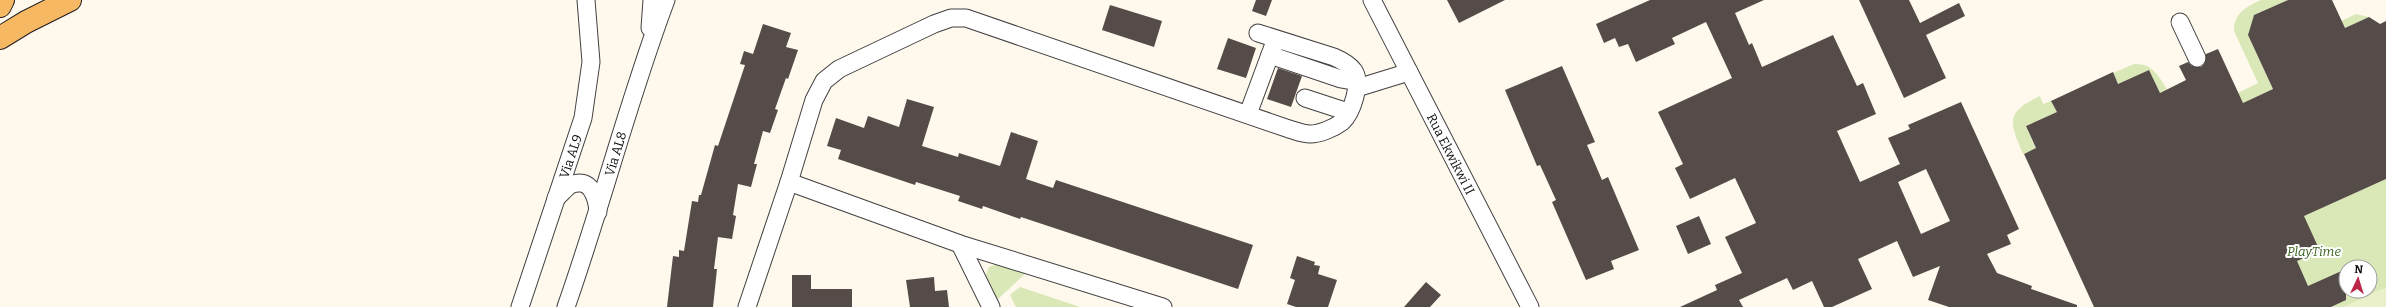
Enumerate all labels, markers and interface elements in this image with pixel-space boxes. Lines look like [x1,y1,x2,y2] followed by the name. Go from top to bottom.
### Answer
[1424,111,1478,197] street label: Rua Ekwikwi II
[601,130,629,178] street label: Via AL8
[556,132,585,180] street label: Via AL9
[2287,244,2341,259] park label: PlayTime
[2338,259,2378,299] north arrow
[2354,263,2364,276] text: N

